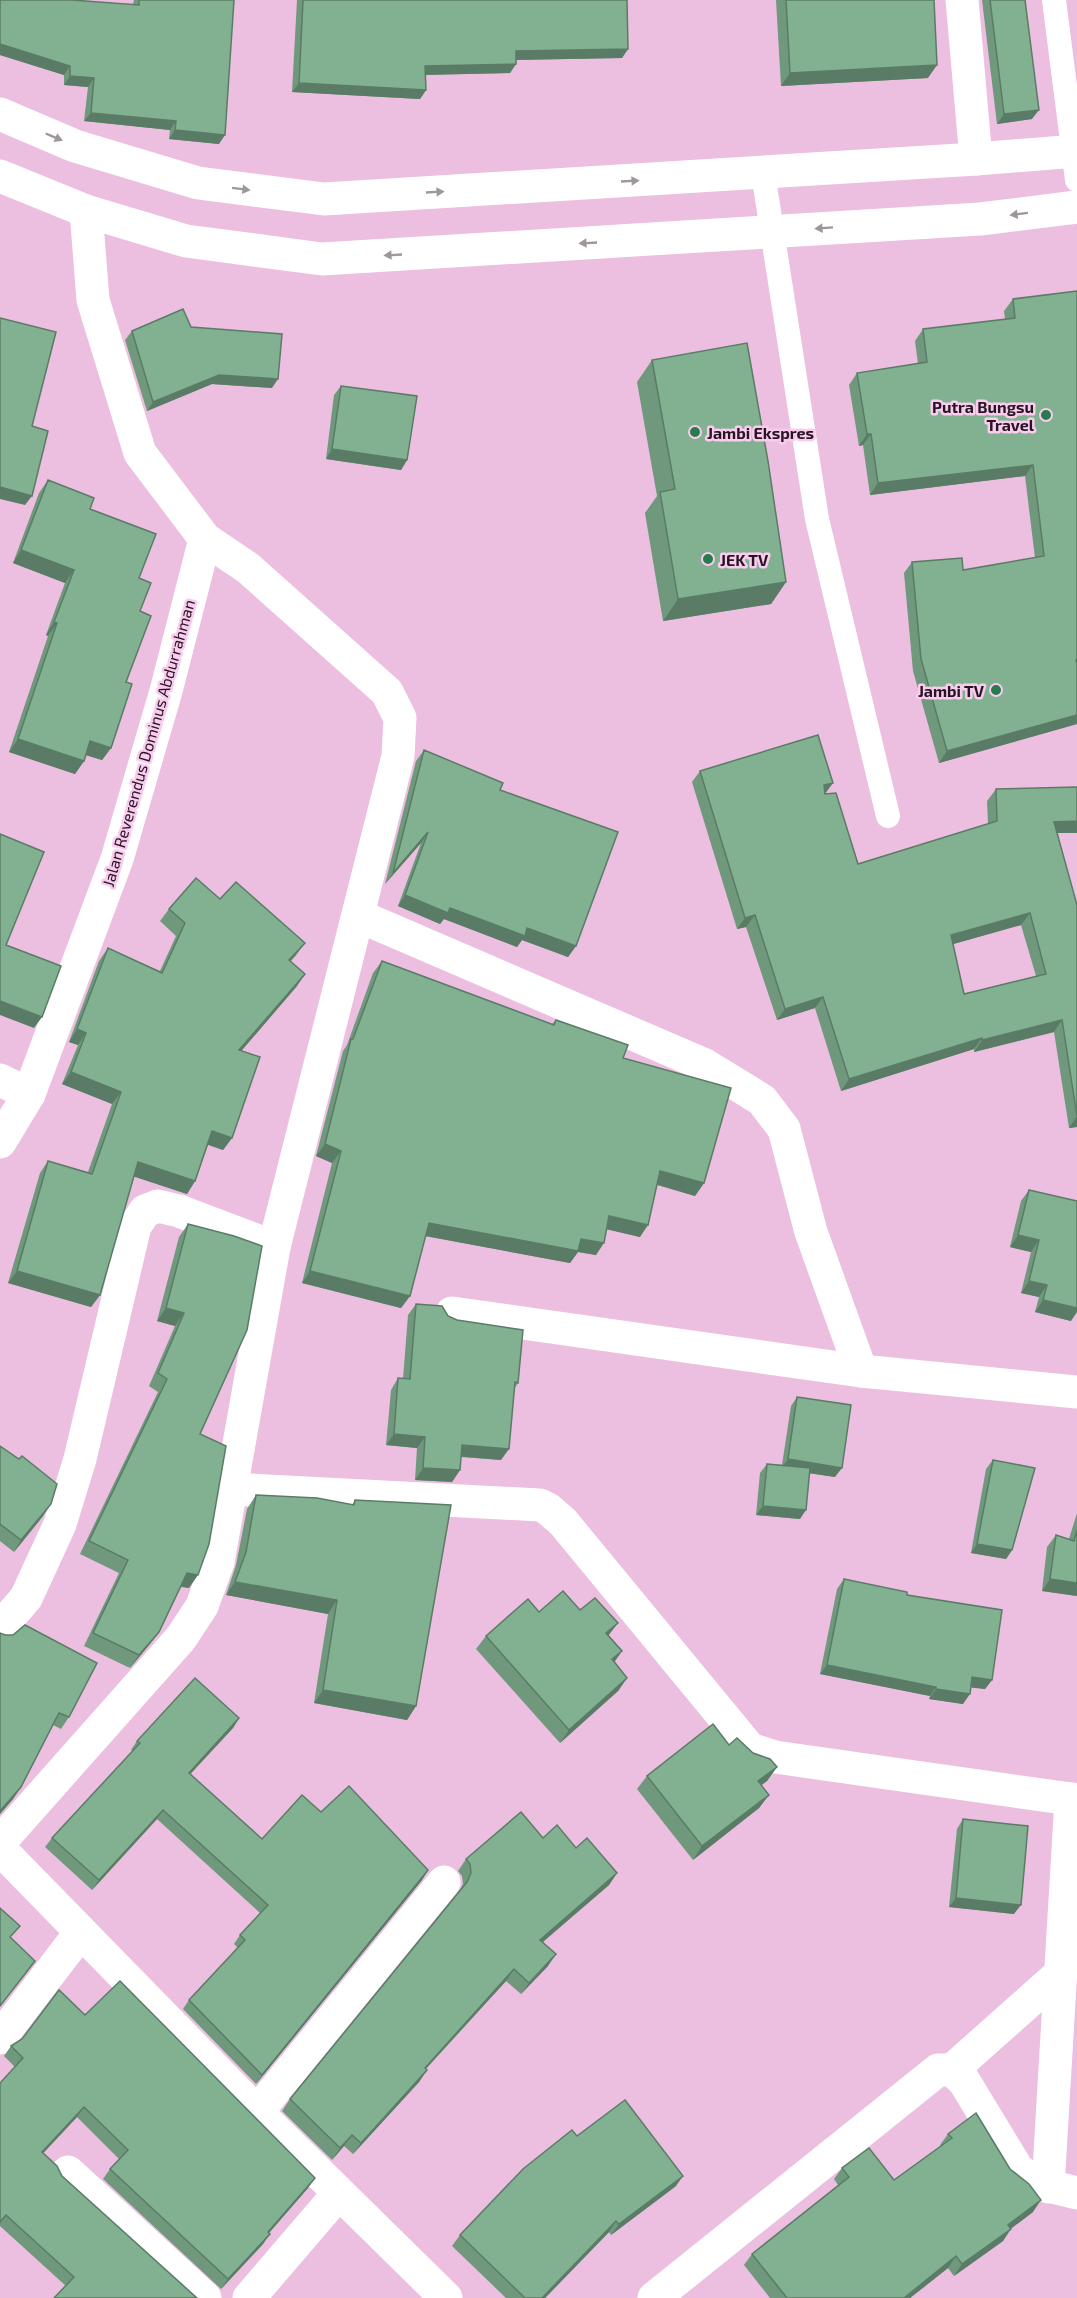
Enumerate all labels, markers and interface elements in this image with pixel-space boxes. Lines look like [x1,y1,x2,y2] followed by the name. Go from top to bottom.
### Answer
[45,132,63,142] one-way arrow
[620,176,639,185] one-way arrow
[232,184,251,193] one-way arrow
[426,188,445,197] one-way arrow
[1009,209,1028,219] one-way arrow
[815,224,834,233] one-way arrow
[578,238,597,248] one-way arrow
[384,250,403,259] one-way arrow
[932,397,1035,434] place label: Putra Bungsu Travel
[1039,408,1053,422] marker: Putra Bungsu Travel
[707,423,814,442] place label: Jambi Ekspres
[688,425,702,439] marker: Jambi Ekspres
[720,550,769,569] place label: JEK TV
[701,552,715,566] marker: JEK TV
[98,597,198,889] street label: Jalan Reverendus Dominus Abdurrahman
[918,681,985,700] place label: Jambi TV
[989,683,1003,697] marker: Jambi TV

